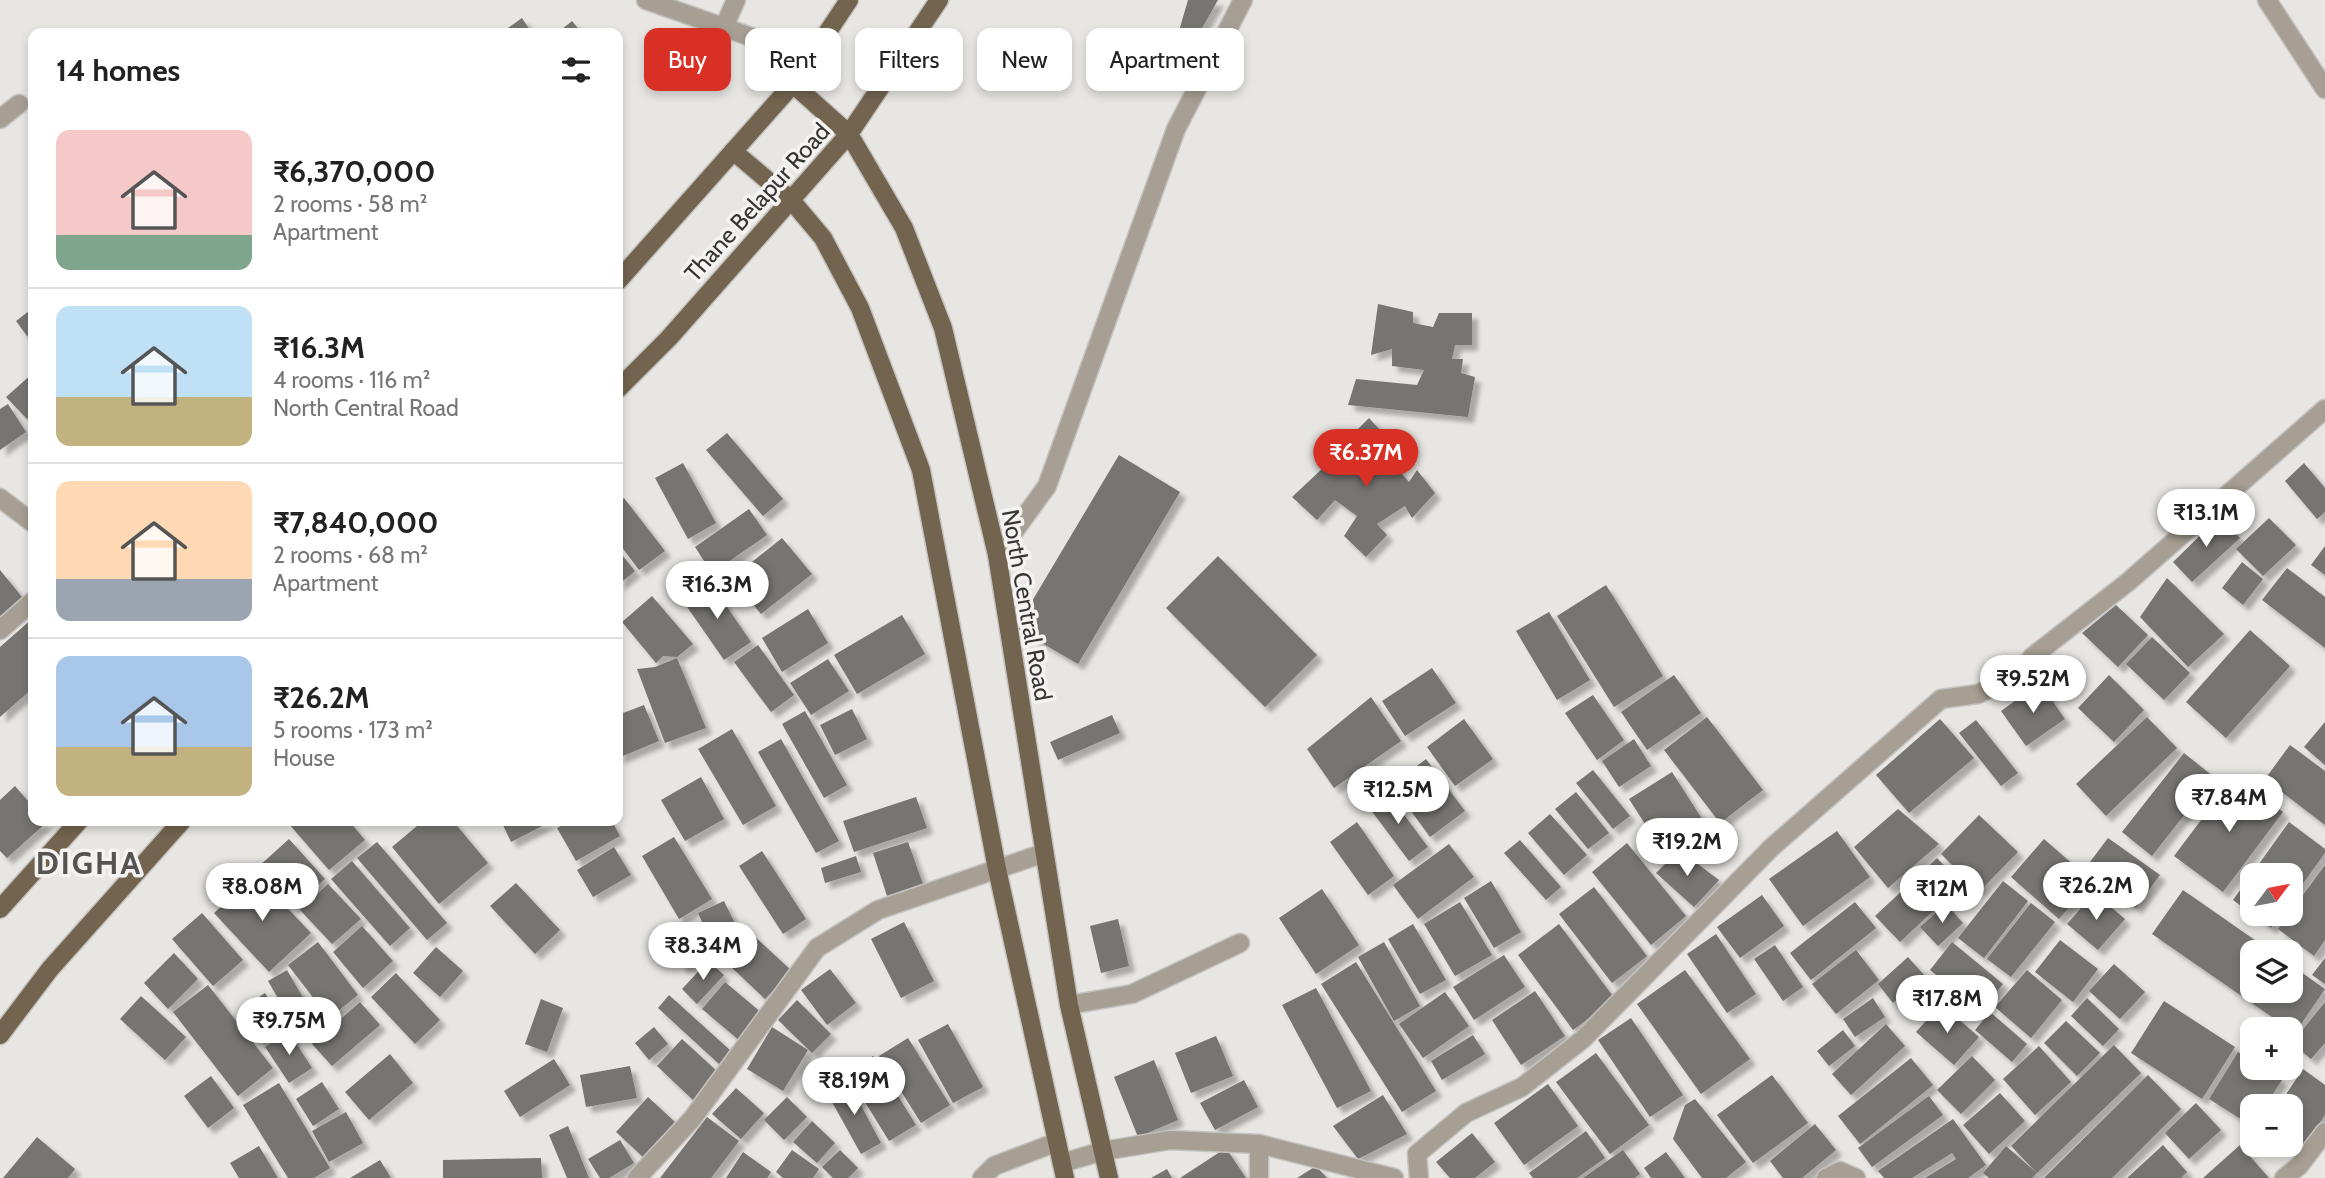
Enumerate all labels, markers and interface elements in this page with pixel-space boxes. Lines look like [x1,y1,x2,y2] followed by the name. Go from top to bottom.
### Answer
[644,28,731,91] chip: Buy
[745,28,841,91] chip: Rent
[855,28,963,91] chip: Filters
[977,28,1072,91] chip: New
[1086,28,1244,91] chip: Apartment
[557,51,595,89] icon: filters
[56,52,180,89] text: 14 homes
[678,117,836,287] street label: Thane Belapur Road
[273,153,435,190] text: ₹6,370,000
[112,158,196,242] icon: home
[273,190,427,218] text: 2 rooms · 58 m²
[273,218,378,246] text: Apartment
[273,329,365,366] text: ₹16.3M
[112,334,196,418] icon: home
[273,366,430,394] text: 4 rooms · 116 m²
[273,394,459,422] text: North Central Road
[1309,430,1423,489] pin: ₹6.37M
[1329,438,1403,466] text: ₹6.37M
[2149,490,2263,549] pin: ₹13.1M
[2173,498,2239,526] text: ₹13.1M
[273,504,438,541] text: ₹7,840,000
[996,507,1058,703] street label: North Central Road
[112,509,196,593] icon: home
[273,541,428,569] text: 2 rooms · 68 m²
[660,562,774,621] pin: ₹16.3M
[273,569,378,597] text: Apartment
[682,570,752,598] text: ₹16.3M
[1976,656,2090,715] pin: ₹9.52M
[1996,664,2070,692] text: ₹9.52M
[273,679,370,716] text: ₹26.2M
[112,684,196,768] icon: home
[273,716,433,744] text: 5 rooms · 173 m²
[273,744,335,772] text: House
[1341,766,1455,826] pin: ₹12.5M
[2172,774,2286,834] pin: ₹7.84M
[1363,775,1433,803] text: ₹12.5M
[2191,783,2267,811] text: ₹7.84M
[1630,818,1744,878] pin: ₹19.2M
[1652,827,1722,855] text: ₹19.2M
[36,843,142,882] district label: DIGHA
[2039,862,2153,922] pin: ₹26.2M
[2240,863,2303,926] north arrow
[2240,863,2303,1157] map controls
[205,864,319,923] pin: ₹8.08M
[1901,866,1983,925] pin: ₹12M
[2059,871,2133,899] text: ₹26.2M
[222,872,302,900] text: ₹8.08M
[1916,874,1968,902] text: ₹12M
[646,922,760,982] pin: ₹8.34M
[664,931,742,959] text: ₹8.34M
[2240,940,2303,1003] button: layers
[1890,976,2004,1035] pin: ₹17.8M
[1912,984,1982,1012] text: ₹17.8M
[232,998,346,1057] pin: ₹9.75M
[252,1006,326,1034] text: ₹9.75M
[2240,1017,2303,1080] button: +
[797,1058,911,1117] pin: ₹8.19M
[818,1066,890,1094] text: ₹8.19M
[2240,1094,2303,1157] button: −

